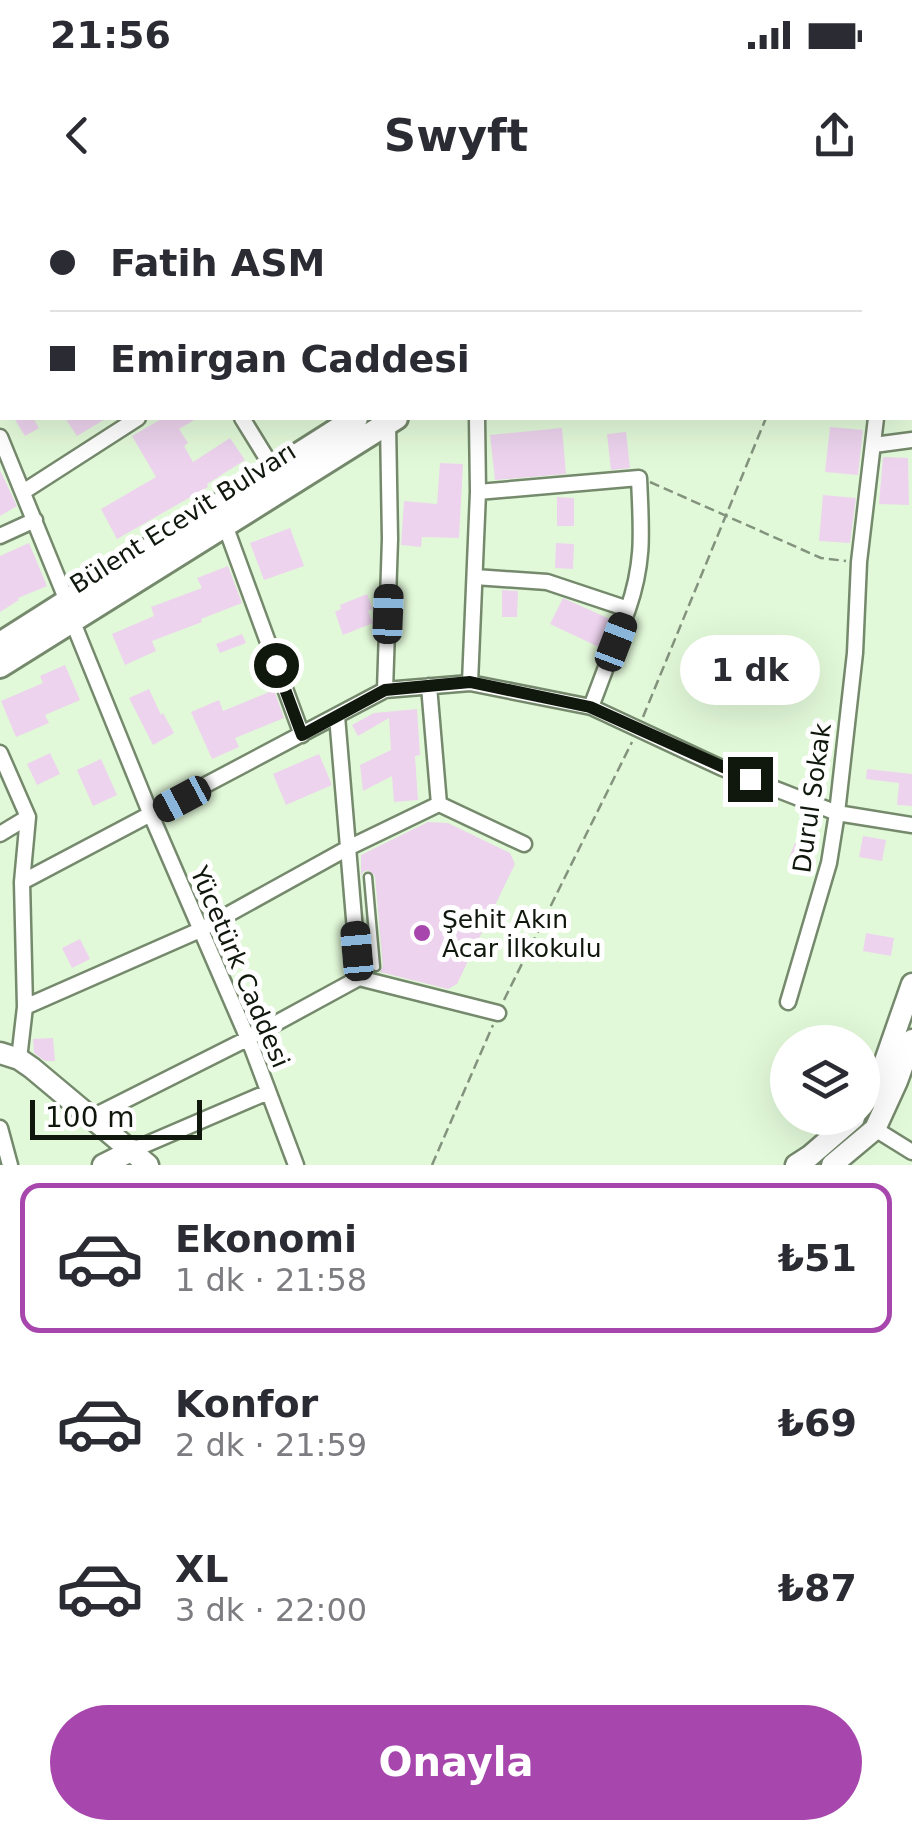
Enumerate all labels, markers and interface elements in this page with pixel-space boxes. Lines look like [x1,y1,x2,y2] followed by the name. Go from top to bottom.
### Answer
[50,13,171,57] text: 21:56
[50,108,105,163] icon: back
[807,108,862,163] icon: share
[384,109,528,162] text: Swyft
[110,241,325,285] text: Fatih ASM
[110,337,470,381] text: Emirgan Caddesi
[65,437,301,599] street label: Bülent Ecevit Bulvarı
[372,583,404,645] car
[591,609,641,675] car
[680,634,820,704] callout: 1 dk
[254,643,299,688] route start
[711,651,789,689] text: 1 dk
[787,721,837,875] street label: Durul Sokak
[728,757,773,802] route end
[148,772,216,826] car
[184,861,295,1072] street label: Yücetürk Caddesi
[442,905,602,963] place label: Şehit Akın Acar İlkokulu
[339,920,375,982] car
[411,922,433,944] marker: Şehit Akın Acar İlkokulu
[770,1025,880,1135] map controls
[770,1025,880,1135] button: layers
[30,1095,202,1140] scale bar
[45,1101,135,1134] text: 100 m
[55,1213,145,1303] icon: car
[175,1217,357,1261] text: Ekonomi
[778,1236,857,1280] text: ₺51
[175,1261,367,1299] text: 1 dk · 21:58
[55,1378,145,1468] icon: car
[175,1382,318,1426] text: Konfor
[778,1401,857,1445] text: ₺69
[175,1426,367,1464] text: 2 dk · 21:59
[55,1543,145,1633] icon: car
[175,1547,229,1591] text: XL
[778,1566,857,1610] text: ₺87
[175,1591,367,1629] text: 3 dk · 22:00
[50,1705,862,1820] button: Onayla

